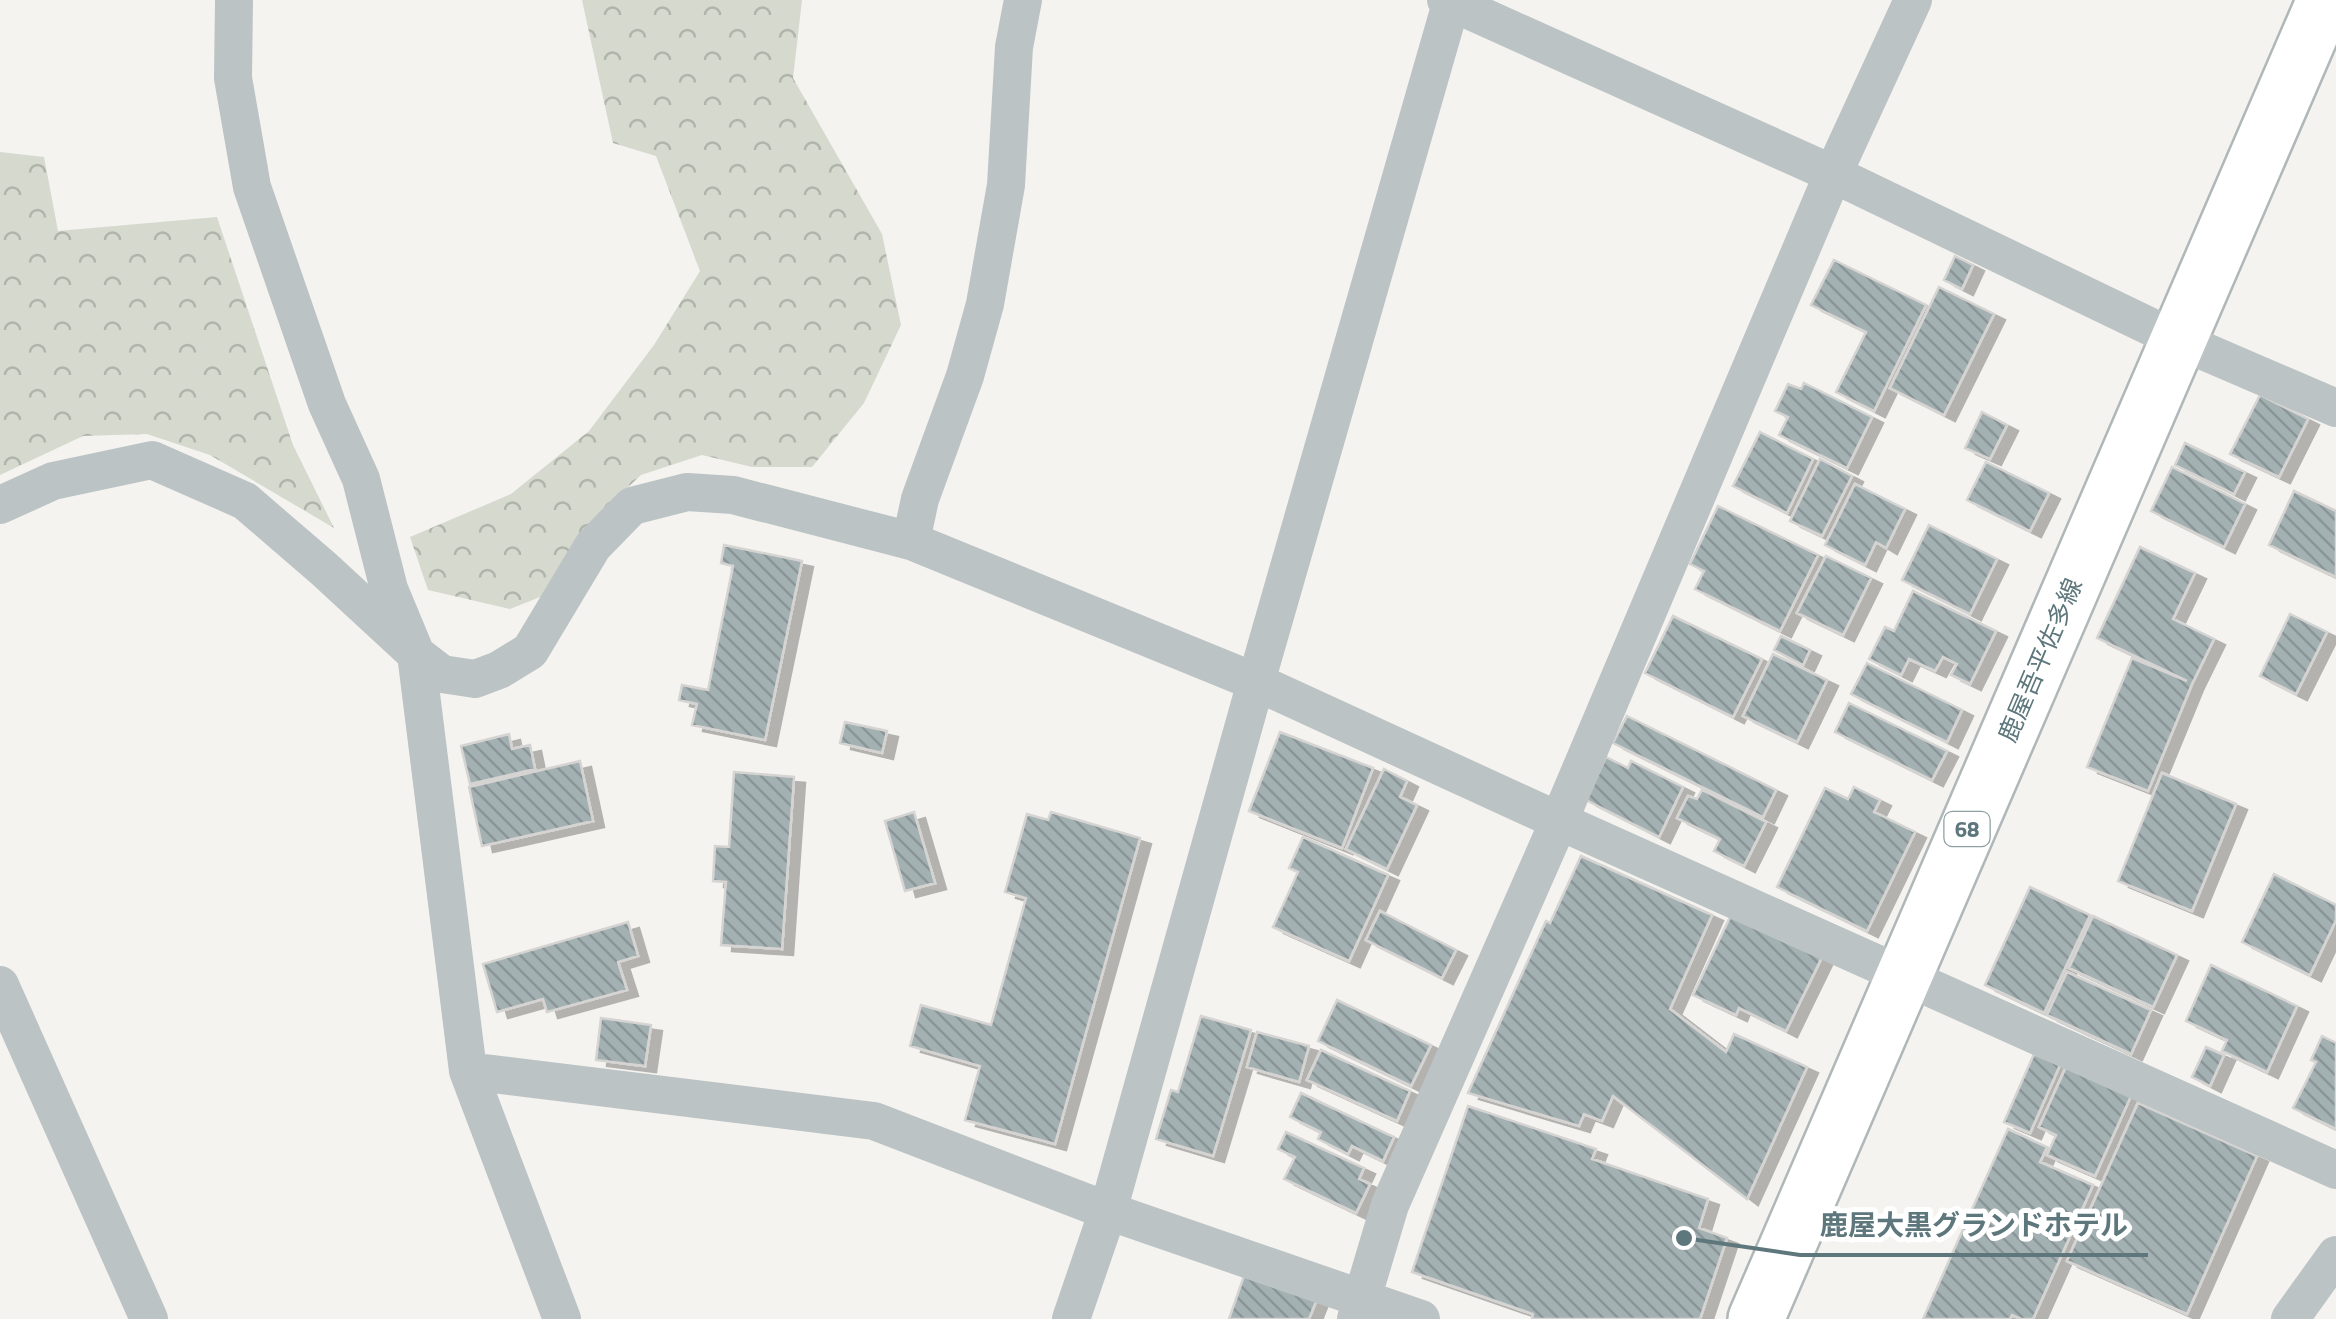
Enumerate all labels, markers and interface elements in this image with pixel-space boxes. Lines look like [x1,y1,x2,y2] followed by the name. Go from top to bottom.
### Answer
[1988,572,2092,748] street label: 鹿屋吾平佐多線
[1944,812,1990,846] road number: 68
[1800,1197,2148,1255] callout: 鹿屋大黒グランドホテル
[1820,1203,2128,1246] text: 鹿屋大黒グランドホテル

